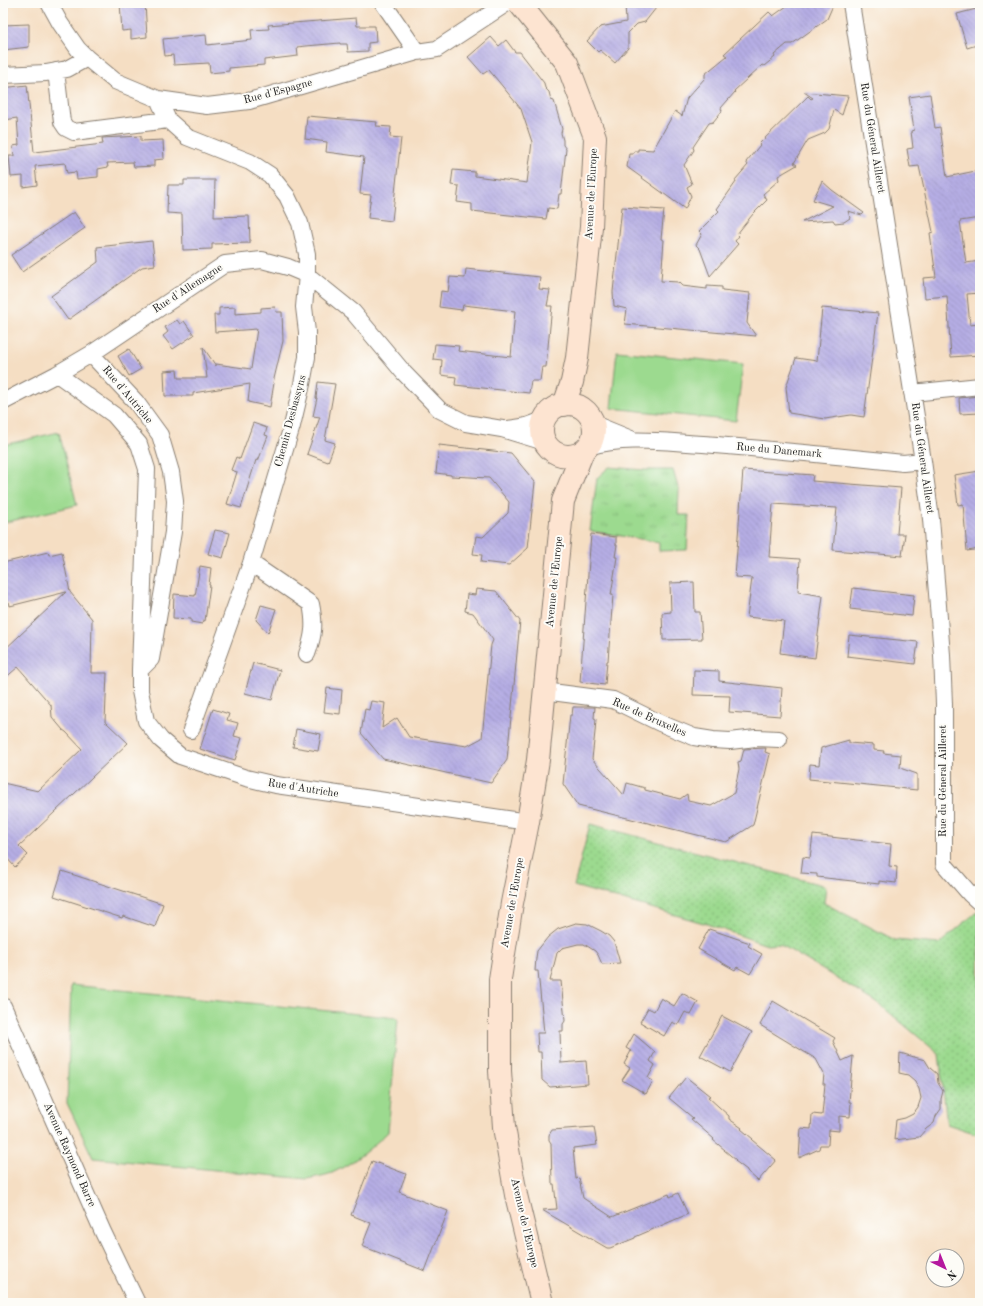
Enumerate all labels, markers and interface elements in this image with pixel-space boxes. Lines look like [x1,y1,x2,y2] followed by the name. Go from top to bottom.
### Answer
[242,78,314,106] street label: Rue d'Espagne
[858,82,886,194] street label: Rue du Géneral Ailleret
[584,148,600,240] street label: Avenue de l'Europe
[151,262,225,316] street label: Rue d'Allemagne
[100,364,154,426] street label: Rue d'Autriche
[273,374,309,468] street label: Chemin Desbassyns
[909,402,935,515] street label: Rue du Géneral Ailleret
[736,442,823,460] street label: Rue du Danemark
[545,536,565,628] street label: Avenue de l'Europe
[610,697,688,739] street label: Rue de Bruxelles
[938,725,949,837] street label: Rue du Géneral Ailleret
[267,778,339,800] street label: Rue d'Autriche
[500,857,526,949] street label: Avenue de l'Europe
[41,1101,97,1209] street label: Avenue Raymond Barre
[508,1177,540,1269] street label: Avenue de l'Europe
[925,1248,965,1288] north arrow
[944,1267,958,1282] text: N

